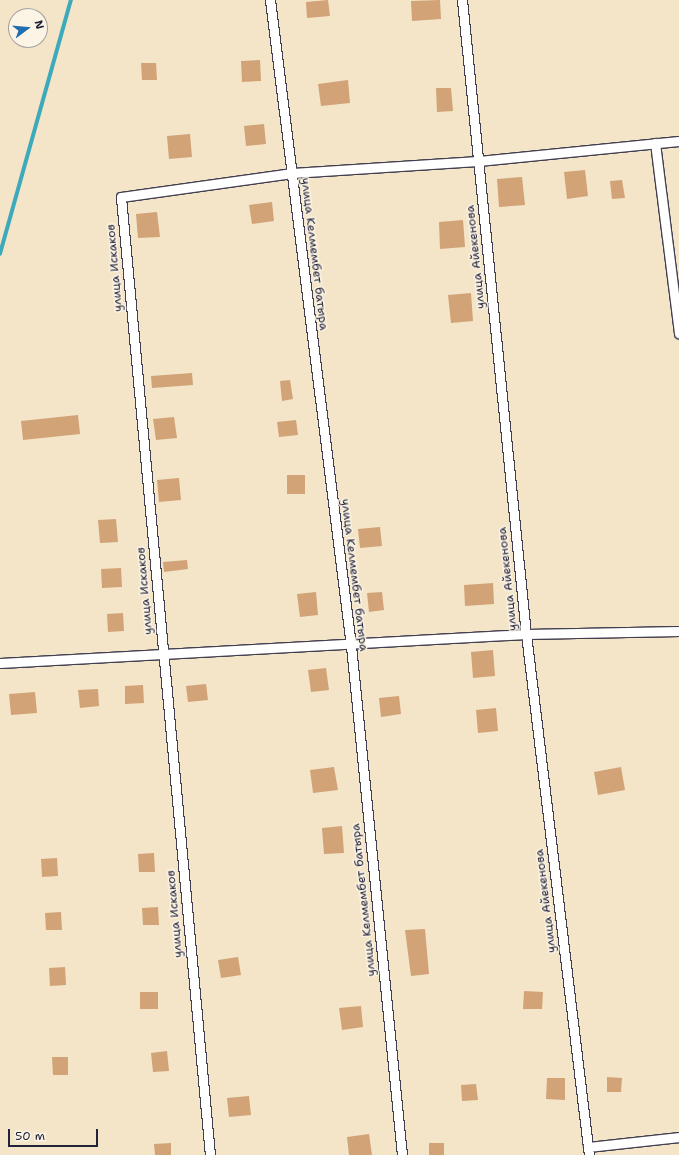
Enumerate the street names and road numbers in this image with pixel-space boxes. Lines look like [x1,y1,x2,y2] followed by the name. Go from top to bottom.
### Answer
[297,177,331,331] street label: улица Келмембет батыра
[463,204,489,310] street label: улица Айекенова
[104,224,126,312] street label: улица Искаков
[337,498,371,652] street label: улица Келмембет батыра
[495,526,521,632] street label: улица Айекенова
[134,547,156,635] street label: улица Искаков
[349,823,379,977] street label: улица Келмембет батыра
[532,848,560,954] street label: улица Айекенова
[164,870,186,958] street label: улица Искаков

